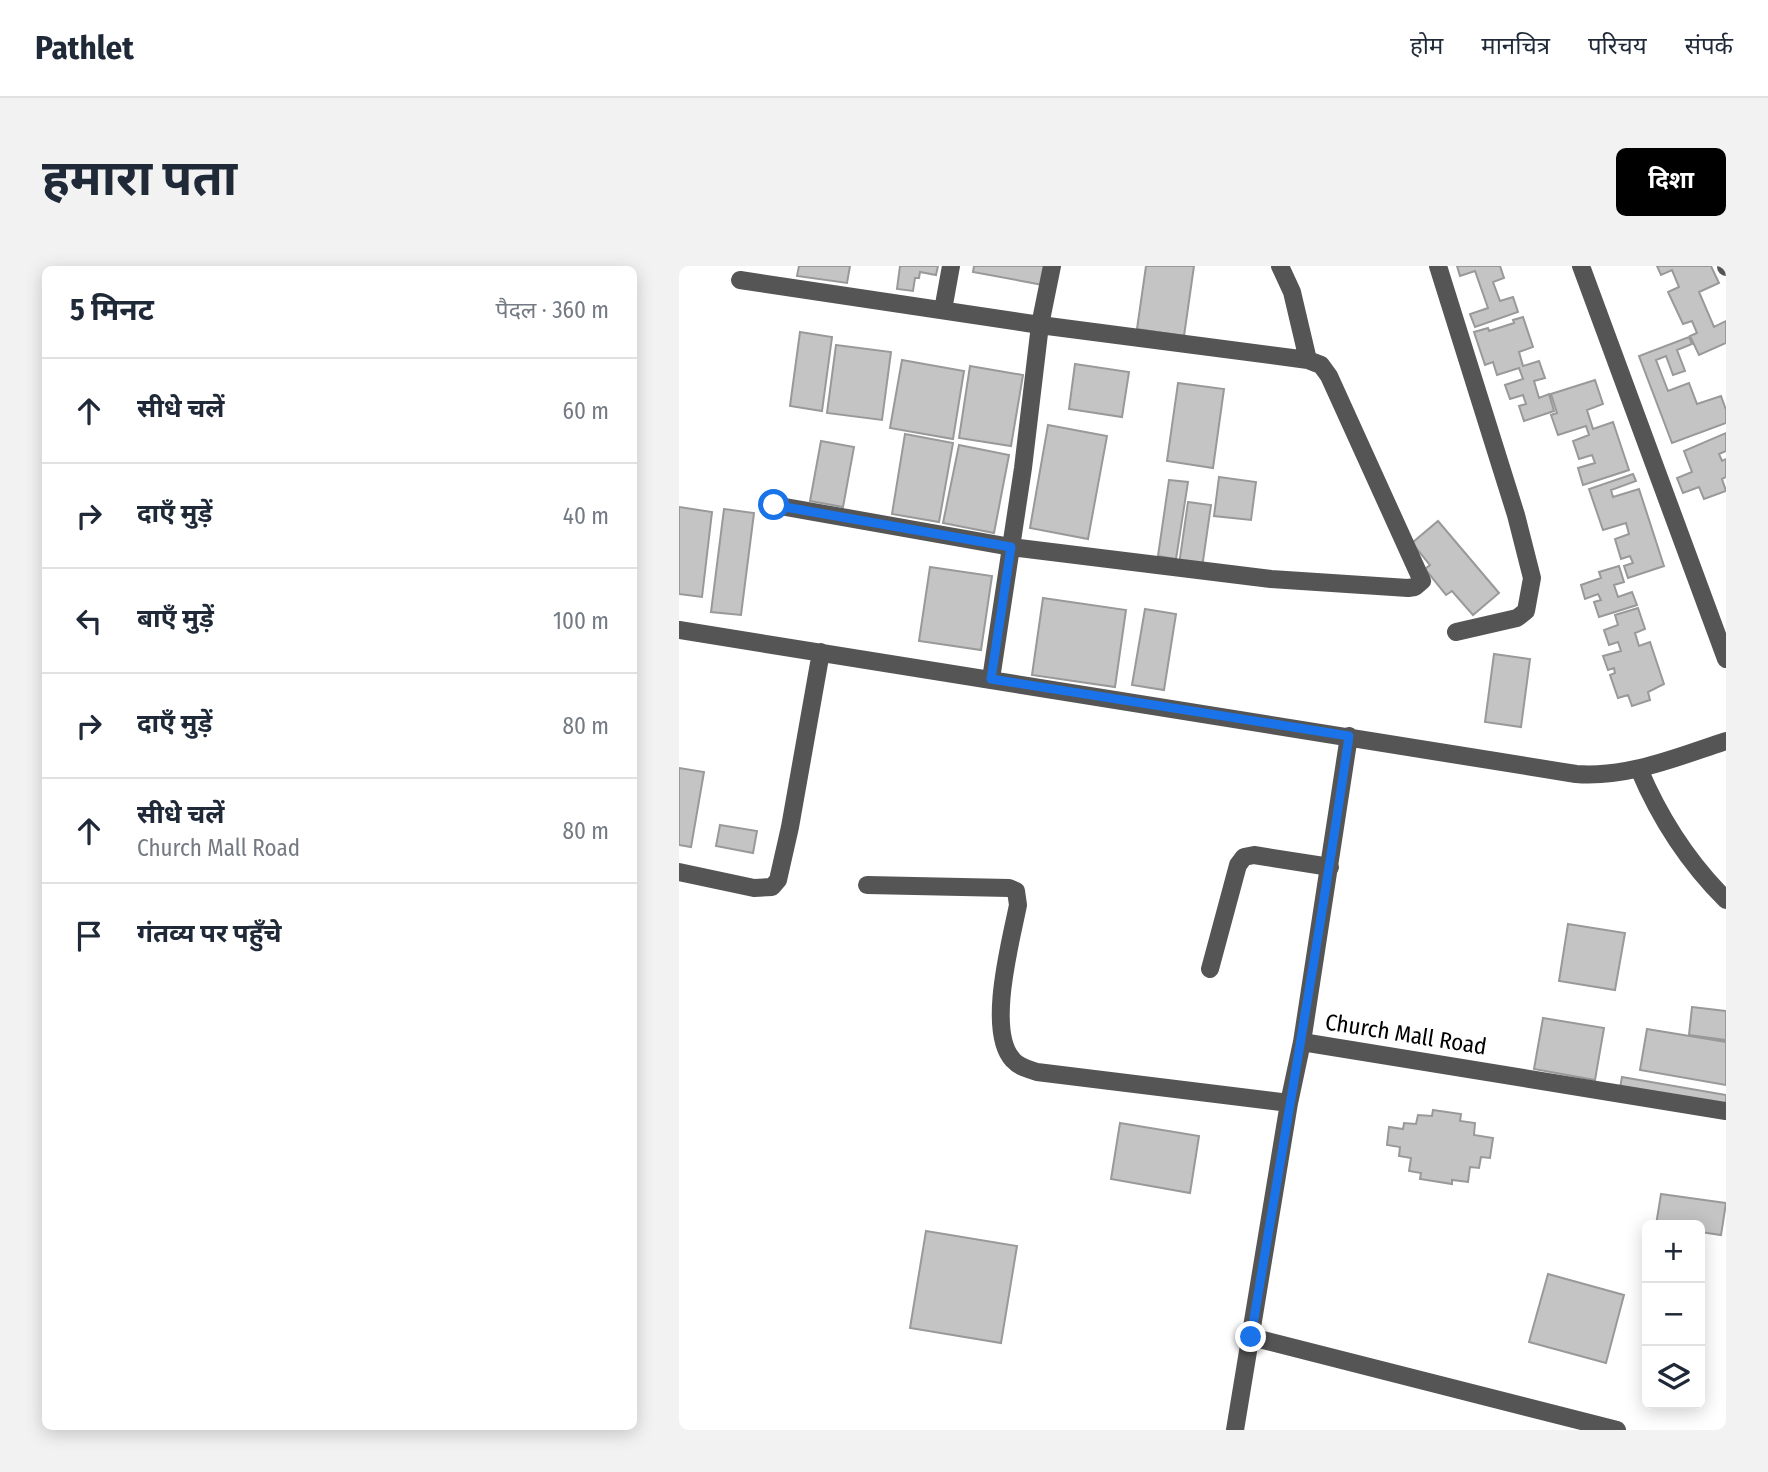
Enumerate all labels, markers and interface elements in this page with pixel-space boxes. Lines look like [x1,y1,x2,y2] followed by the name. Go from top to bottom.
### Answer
[35,28,134,68] text: Pathlet
[1410,32,1443,60] text: होम
[1481,32,1550,60] text: मानचित्र
[1588,32,1647,60] text: परिचय
[1685,32,1733,60] text: संपर्क
[1616,148,1726,216] button: दिशा
[42,149,237,208] text: हमारा पता
[70,292,154,328] text: 5 मिनट
[496,296,609,324] text: पैदल · 360 m
[70,392,108,430] icon: ahead
[137,393,224,424] text: सीधे चलें
[563,397,609,425] text: 60 m
[758,489,789,520] route start
[70,497,108,535] icon: right
[137,498,212,529] text: दाएँ मुड़ें
[563,502,609,530] text: 40 m
[70,602,108,640] icon: left
[137,603,214,634] text: बाएँ मुड़ें
[553,607,609,635] text: 100 m
[70,707,108,745] icon: right
[137,708,212,739] text: दाएँ मुड़ें
[562,712,609,740] text: 80 m
[137,799,224,830] text: सीधे चलें
[70,812,108,850] icon: ahead
[562,817,609,845] text: 80 m
[137,834,300,862] text: Church Mall Road
[70,917,108,955] icon: arrive
[137,918,281,949] text: गंतव्य पर पहुँचे
[1323,1007,1489,1061] street label: Church Mall Road
[1642,1220,1705,1409] map controls
[1642,1220,1705,1283] button: +
[1642,1283,1705,1346] button: −
[1235,1321,1266,1352] route end
[1642,1346,1705,1409] button: layers

